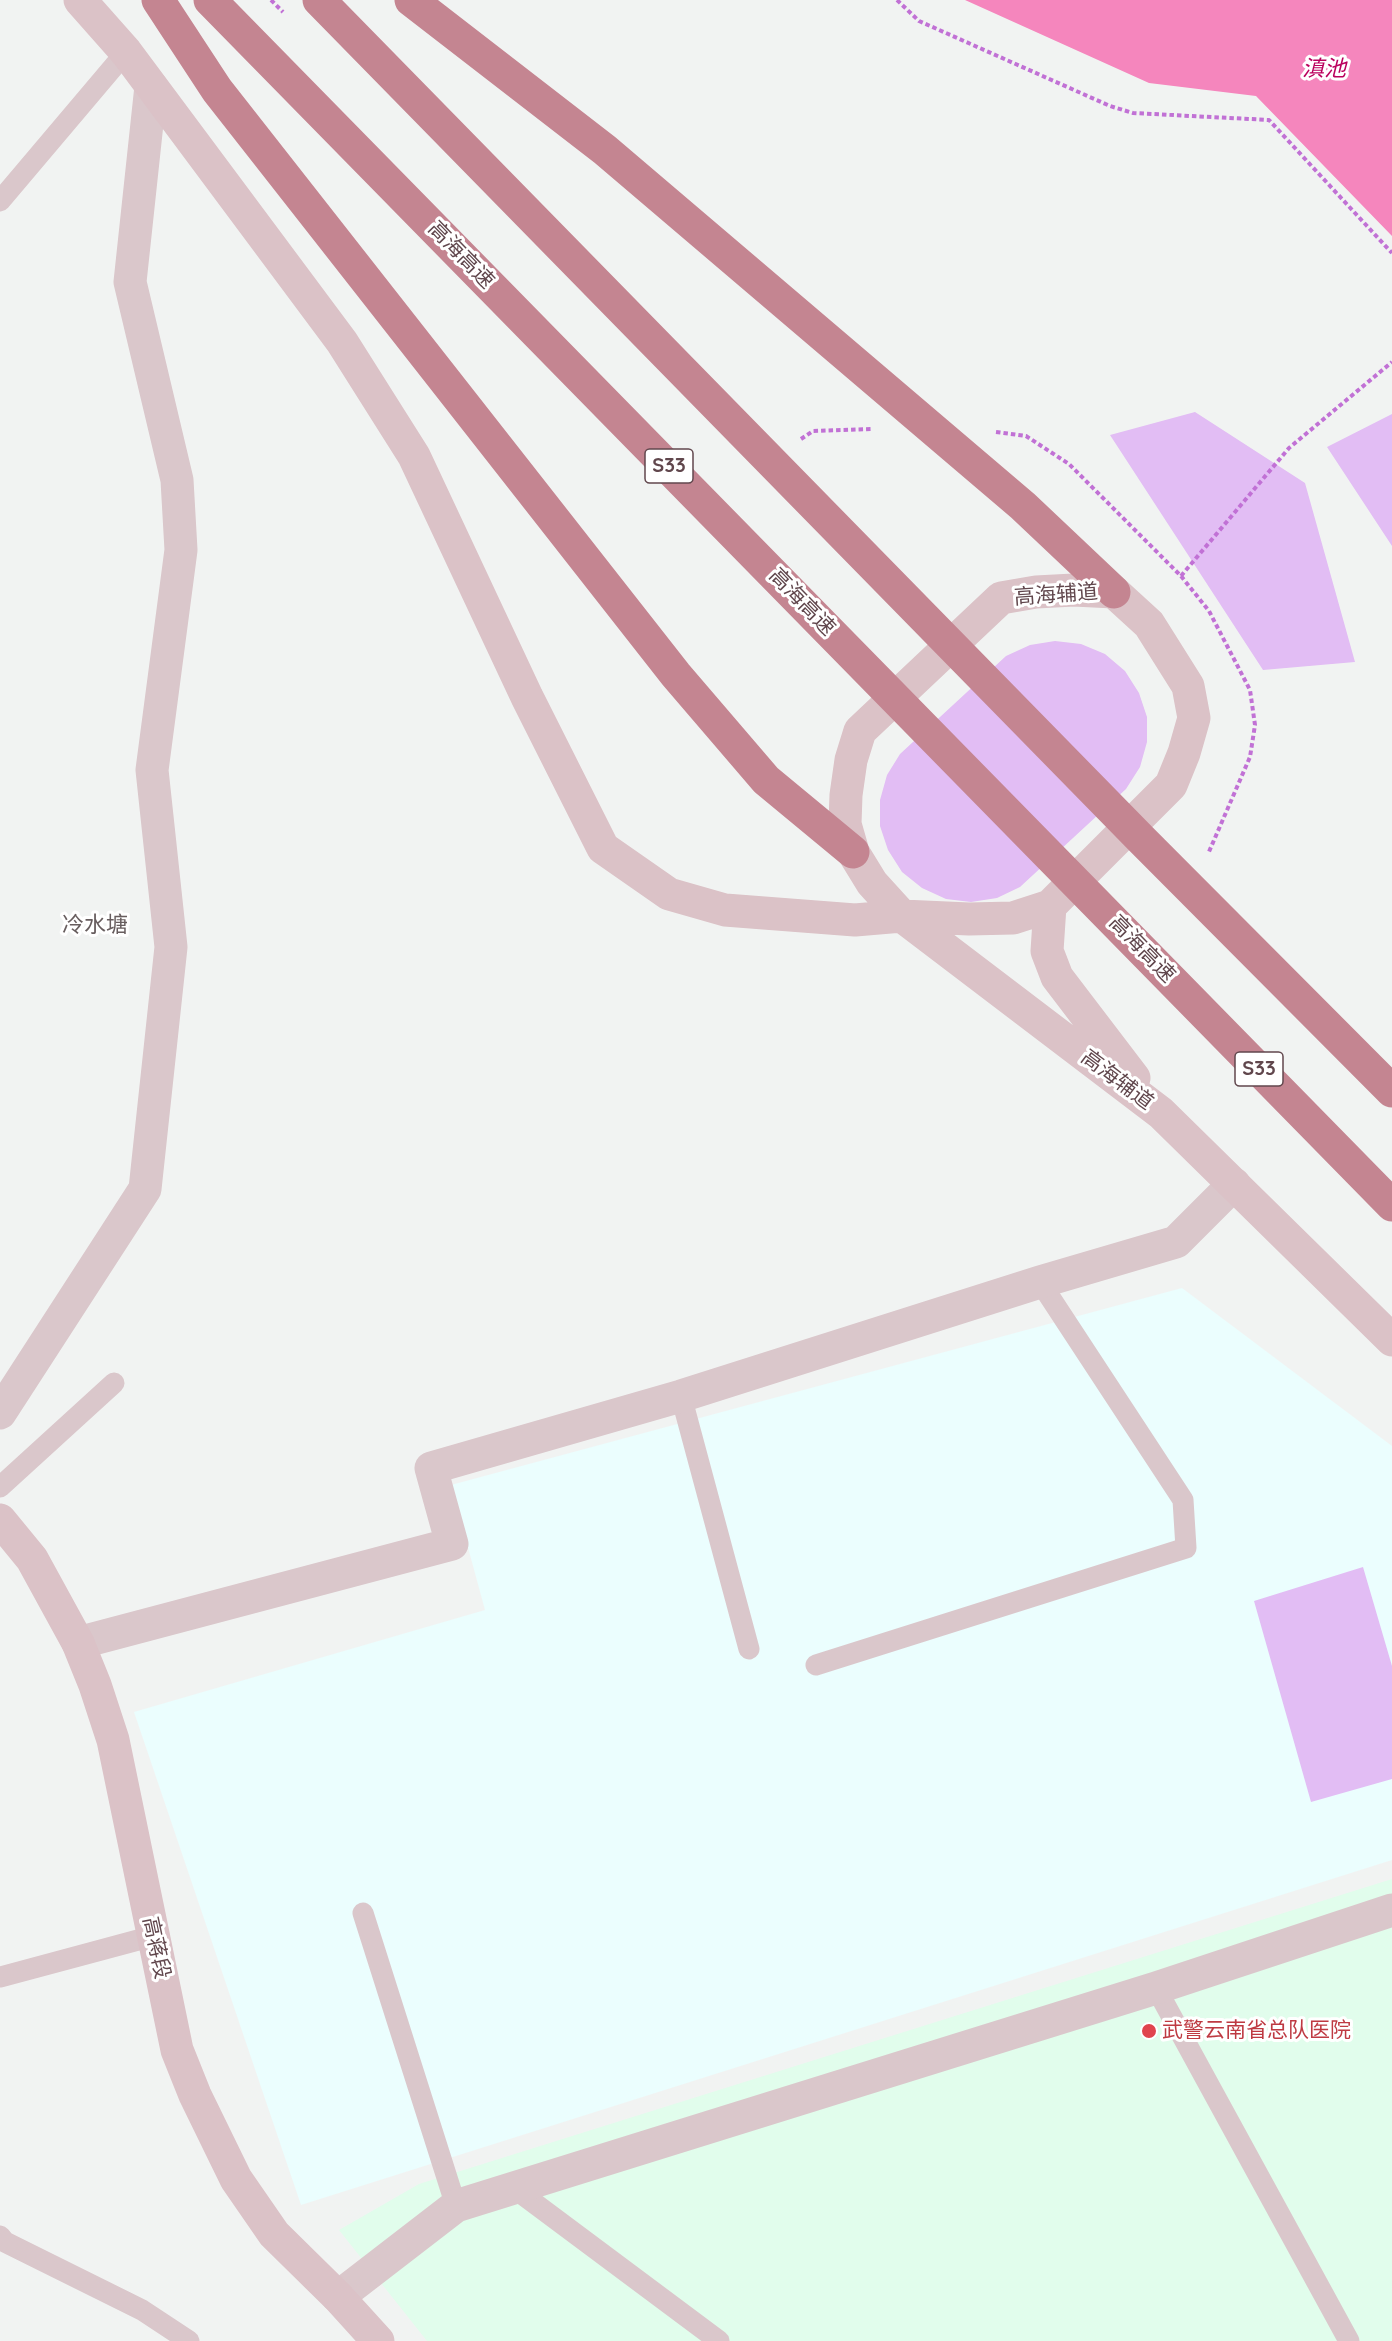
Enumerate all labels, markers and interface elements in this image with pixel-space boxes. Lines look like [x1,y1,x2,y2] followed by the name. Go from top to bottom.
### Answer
[1302,56,1346,82] water label: 滇池
[423,216,499,294] street label: 高海高速
[645,449,693,483] road number: S33
[764,563,840,641] street label: 高海高速
[1013,580,1099,610] street label: 高海辅道
[1104,910,1180,988] street label: 高海高速
[62,912,128,938] district label: 冷水塘
[1076,1045,1158,1115] street label: 高海辅道
[1235,1052,1283,1086] road number: S33
[137,1915,175,1981] street label: 高蒋段
[1162,2018,1351,2044] place label: 武警云南省总队医院
[1140,2022,1158,2040] marker: 武警云南省总队医院

